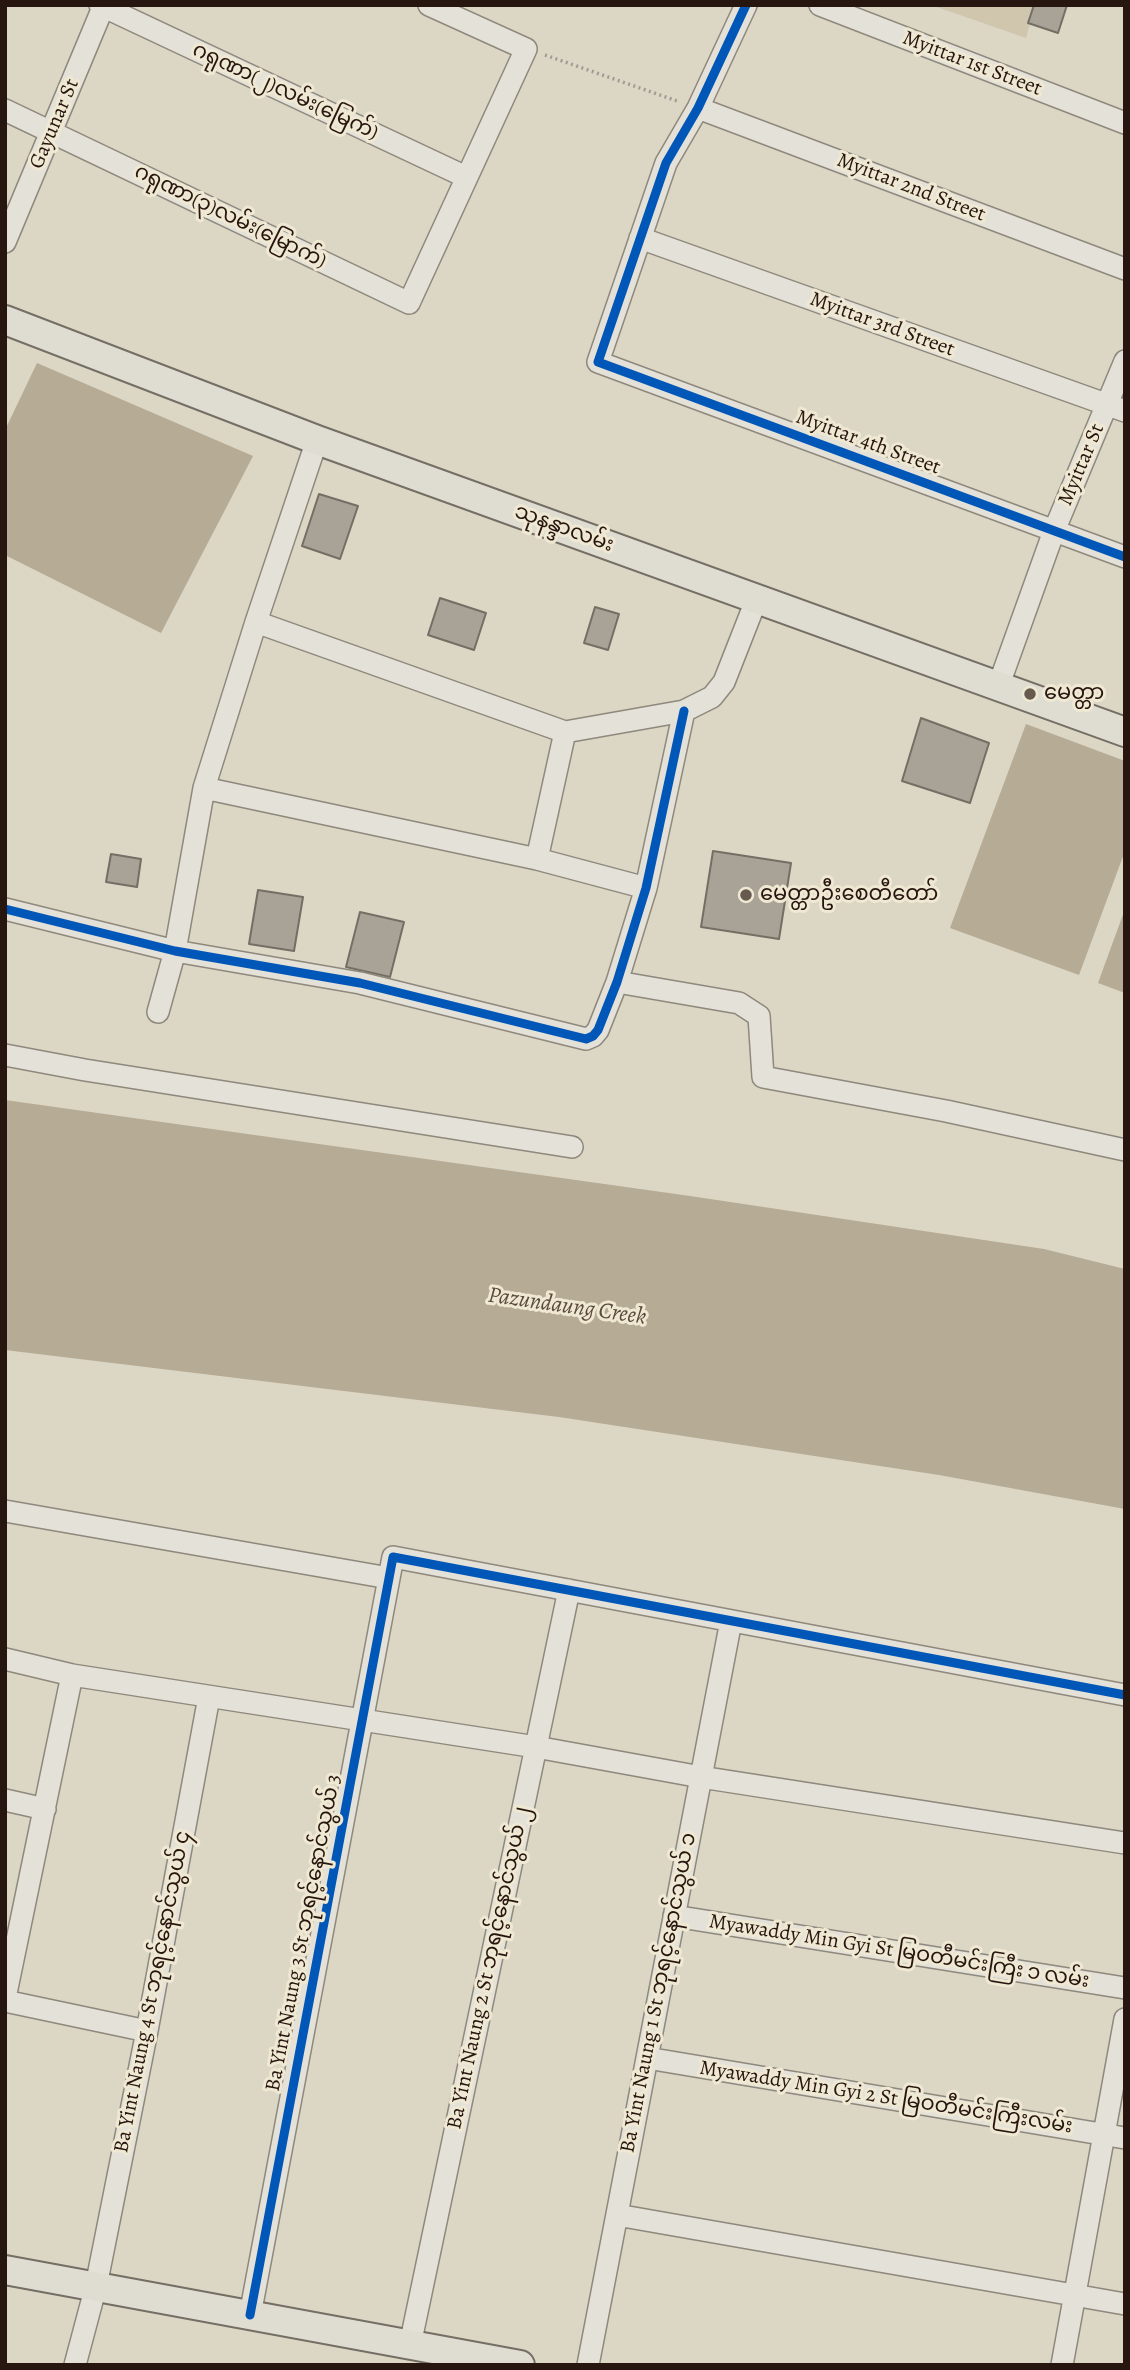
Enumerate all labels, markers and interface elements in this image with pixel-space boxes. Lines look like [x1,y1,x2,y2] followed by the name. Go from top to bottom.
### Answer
[899,26,1045,102] street label: Myittar 1st Street
[188,38,382,146] street label: ဂရုဏာ(၂)လမ်း(မြေက်)
[25,75,85,173] street label: Gayunar St
[833,148,989,228] street label: Myittar 2nd Street
[130,160,330,274] street label: ဂရုဏာ(၃)လမ်း(မြောက်)
[806,287,958,363] street label: Myittar 3rd Street
[792,405,944,481] street label: Myittar 4th Street
[1053,420,1111,510] street label: Myittar St
[511,499,617,559] street label: သုနန္ဒာလမ်း
[1044,681,1104,707] place label: မေတ္တာ
[1022,686,1038,702] marker: မေတ္တာ
[760,882,938,908] place label: မေတ္တာဦးစေတီတော်
[738,887,754,903] marker: မေတ္တာဦးစေတီတော်
[486,1282,648,1332] water label: Pazundaung Creek
[261,1772,347,2094] street label: Ba Yint Naung 3 St ဘုရင့်နောင်သွယ် 3
[442,1804,536,2132] street label: Ba Yint Naung 2 St ဘုရင့်နောင်သွယ် ၂
[109,1829,197,2155] street label: Ba Yint Naung 4 St ဘုရင့်နောင်သွယ် ၄
[616,1831,702,2155] street label: Ba Yint Naung 1 St ဘုရင့်နောင်သွယ် ၁
[707,1909,1091,1995] street label: Myawaddy Min Gyi St မြဝတီမင်းကြီး ၁ လမ်း
[698,2056,1074,2140] street label: Myawaddy Min Gyi 2 St မြဝတီမင်းကြီးလမ်း

